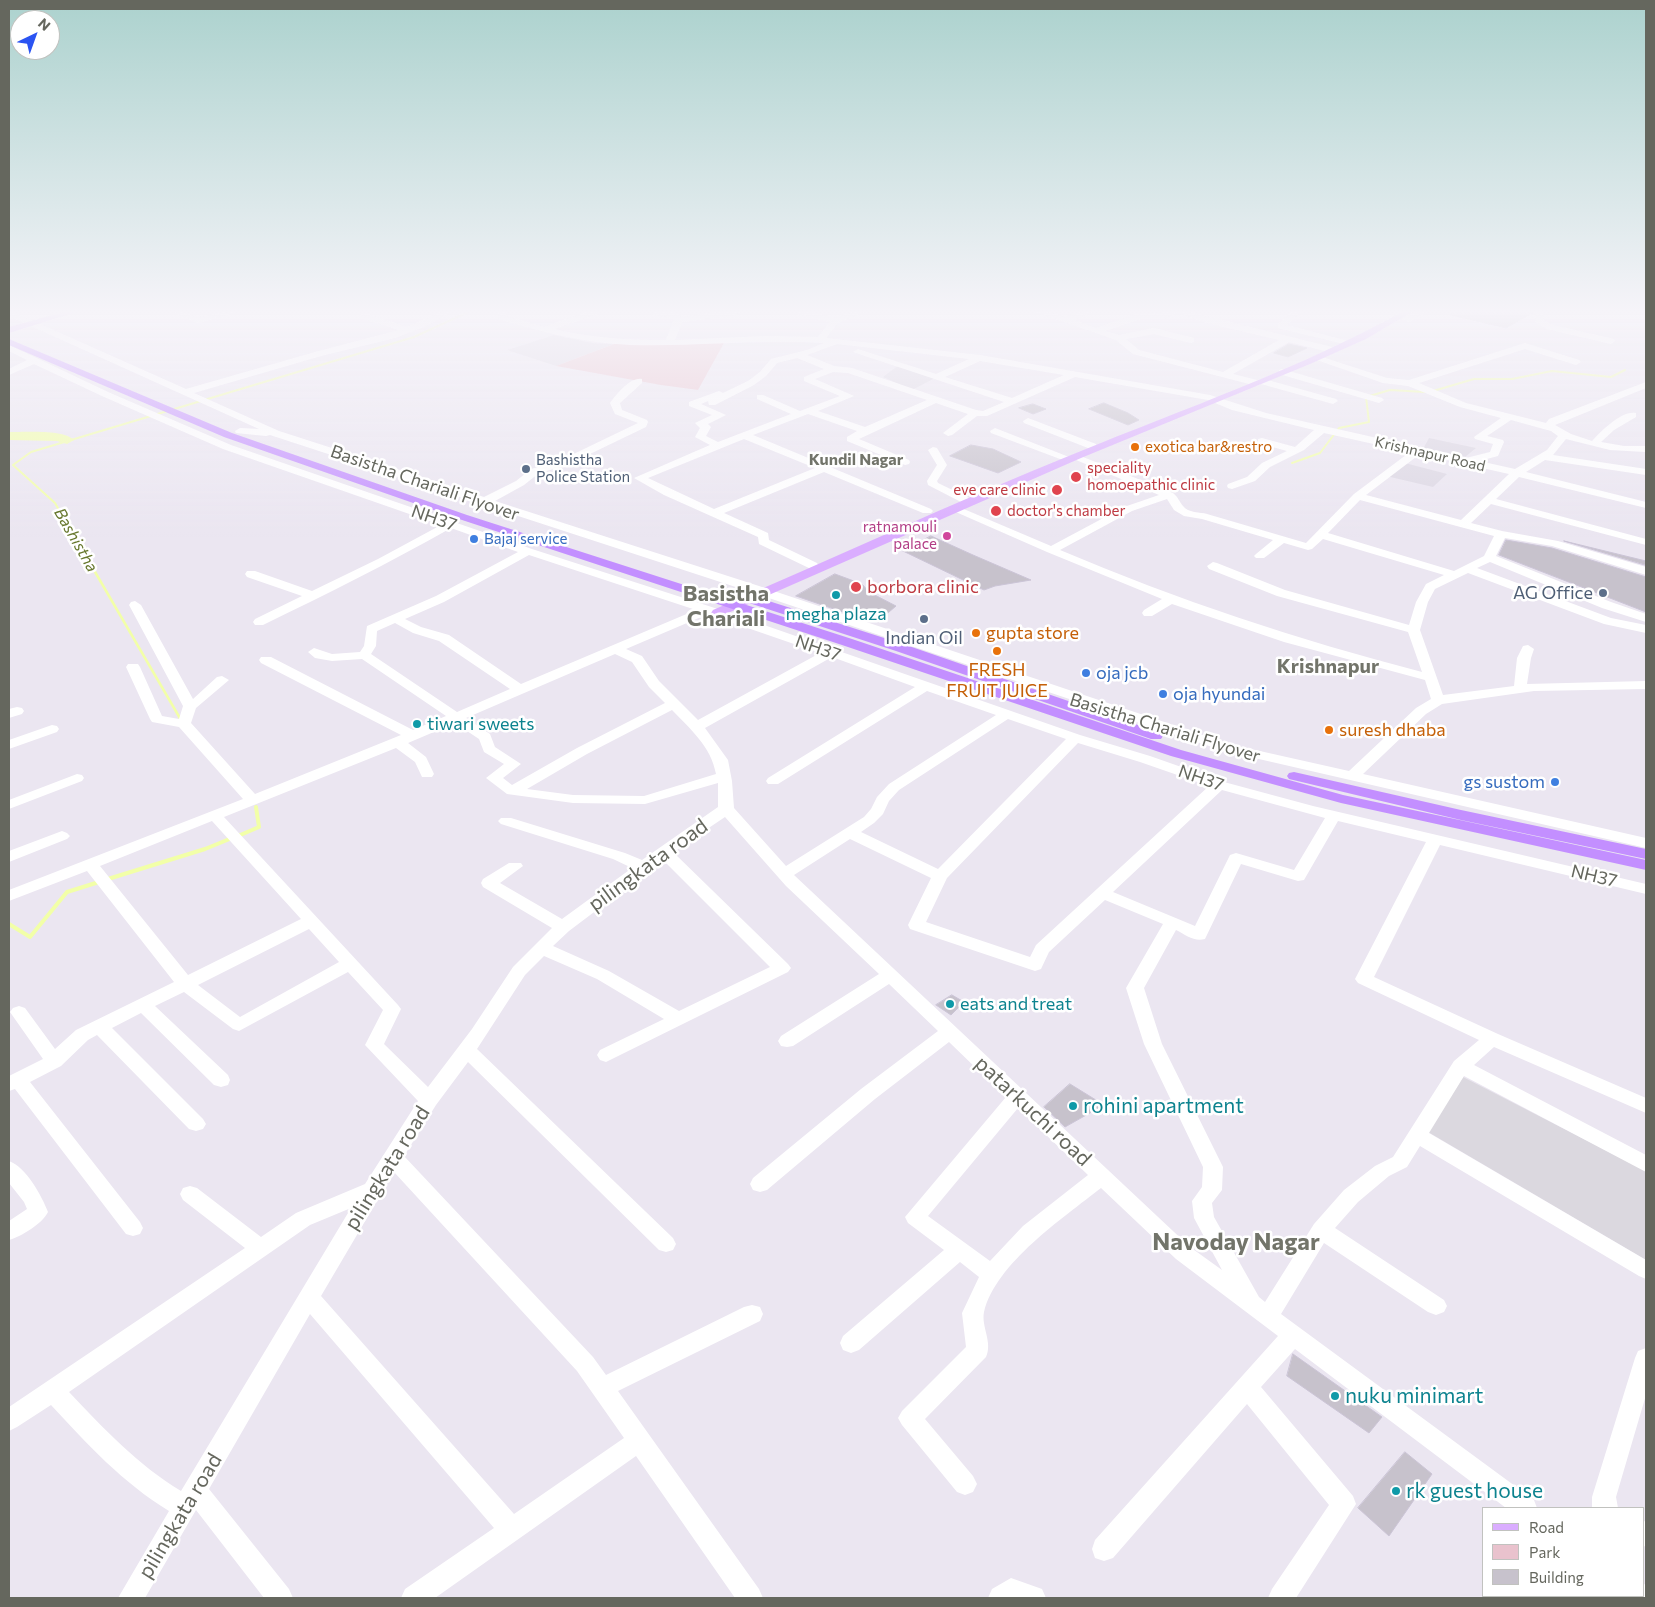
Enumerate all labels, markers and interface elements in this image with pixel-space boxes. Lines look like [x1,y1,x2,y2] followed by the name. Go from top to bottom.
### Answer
[10,10,60,60] north arrow
[35,14,54,34] text: N
[1373,433,1487,475] street label: Krishnapur Road
[1145,438,1272,456] place label: exotica bar&restro
[328,440,522,526] street label: Basistha Chariali Flyover
[1129,441,1141,453] marker: exotica bar&restro
[809,450,903,470] district label: Kundil Nagar
[536,451,630,486] place label: Bashistha Police Station
[1087,459,1215,494] place label: speciality homoepathic clinic
[520,463,532,475] marker: Bashistha Police Station
[1069,470,1083,484] marker: speciality homoepathic clinic
[953,481,1046,499] place label: eve care clinic
[1050,483,1064,497] marker: eve care clinic
[408,500,460,536] street label: NH37
[1007,502,1125,520] place label: doctor's chamber
[989,504,1003,518] marker: doctor's chamber
[50,505,102,575] water label: Bashistha
[863,518,937,553] place label: ratnamouli palace
[484,530,568,548] place label: Bajaj service
[941,530,953,542] marker: ratnamouli palace
[468,533,480,545] marker: Bajaj service
[867,576,979,598] place label: borbora clinic
[849,580,863,594] marker: borbora clinic
[683,581,769,632] district label: Basistha Chariali
[1513,582,1593,604] place label: AG Office
[1597,587,1609,599] marker: AG Office
[830,589,842,601] marker: megha plaza
[785,603,887,625] place label: megha plaza
[918,613,930,625] marker: Indian Oil
[986,622,1079,644] place label: gupta store
[885,627,963,649] place label: Indian Oil
[970,627,982,639] marker: gupta store
[792,630,844,666] street label: NH37
[991,645,1003,657] marker: FRESH FRUIT JUICE
[1277,654,1379,678] district label: Krishnapur
[946,659,1048,702] place label: FRESH FRUIT JUICE
[1096,662,1148,684] place label: oja jcb
[1080,667,1092,679] marker: oja jcb
[1173,683,1265,705] place label: oja hyundai
[1157,688,1169,700] marker: oja hyundai
[1067,689,1263,767] street label: Basistha Chariali Flyover
[427,713,534,735] place label: tiwari sweets
[411,718,423,730] marker: tiwari sweets
[1339,719,1446,741] place label: suresh dhaba
[1323,724,1335,736] marker: suresh dhaba
[1175,760,1227,796] street label: NH37
[1464,771,1545,793] place label: gs sustom
[1549,776,1561,788] marker: gs sustom
[583,813,713,917] street label: pilingkata road
[1569,860,1619,892] street label: NH37
[960,993,1072,1015] place label: eats and treat
[944,998,956,1010] marker: eats and treat
[970,1051,1096,1171] street label: patarkuchi road
[1083,1093,1244,1119] place label: rohini apartment
[1067,1100,1079,1112] marker: rohini apartment
[339,1101,435,1235] street label: pilingkata road
[1152,1228,1320,1256] district label: Navoday Nagar
[1345,1383,1483,1409] place label: nuku minimart
[1329,1390,1341,1402] marker: nuku minimart
[133,1449,227,1583] street label: pilingkata road
[1406,1478,1543,1504] place label: rk guest house
[1390,1485,1402,1497] marker: rk guest house
[1482,1507,1645,1597] legend
[1529,1518,1564,1536] text: Road
[1529,1543,1560,1561] text: Park
[1529,1568,1584,1586] text: Building

